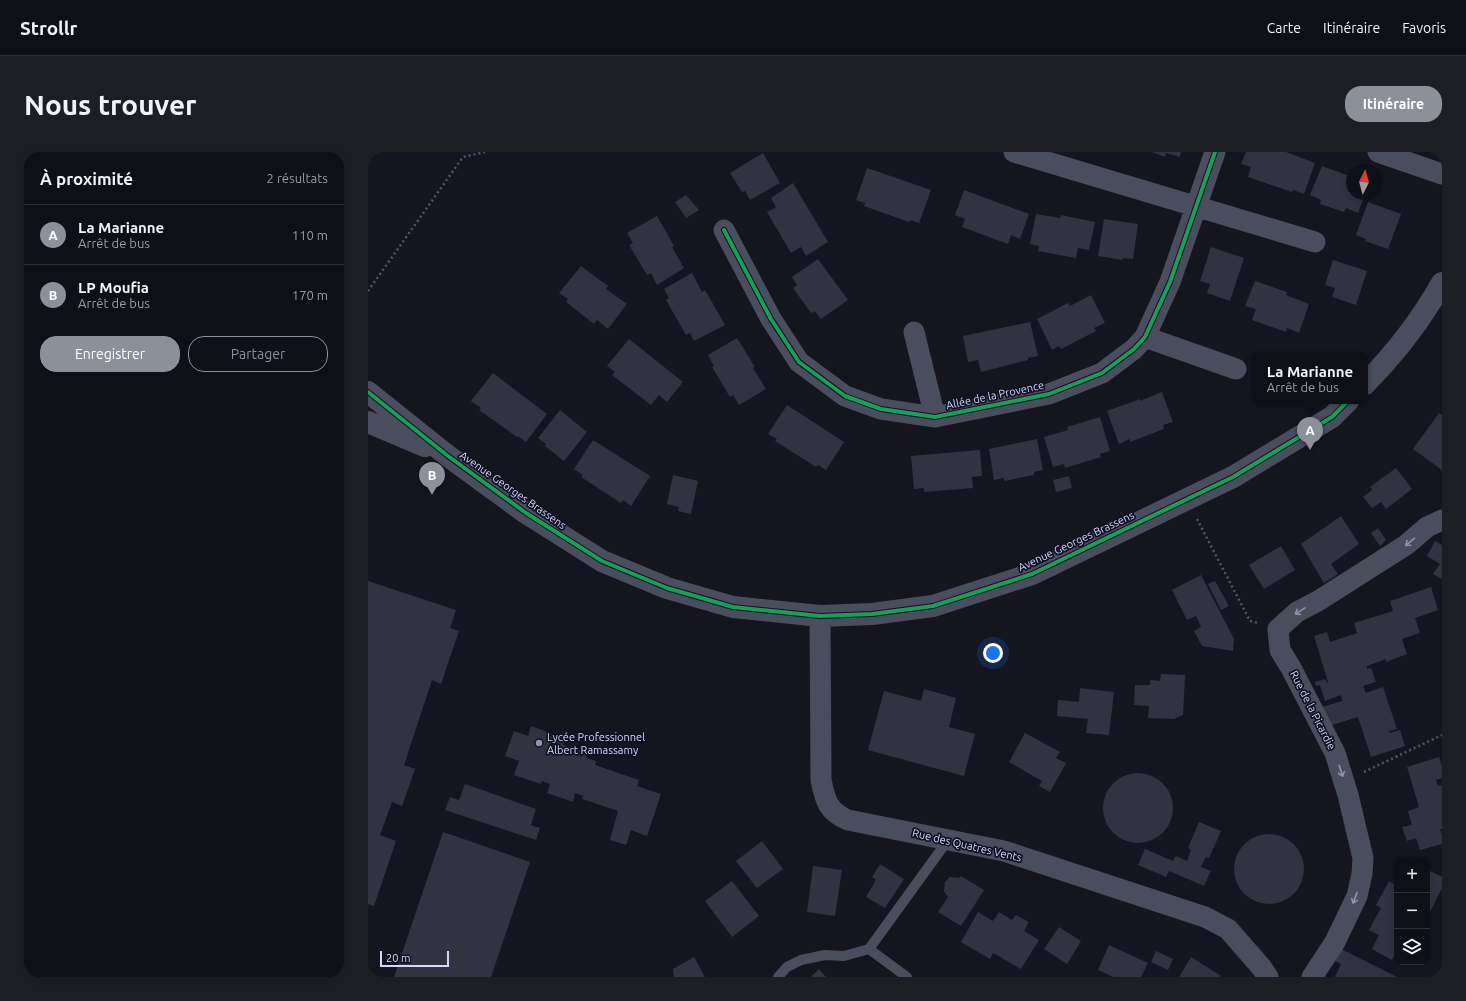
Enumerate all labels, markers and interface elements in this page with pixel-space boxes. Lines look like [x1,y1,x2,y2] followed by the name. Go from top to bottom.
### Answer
[20,17,77,39] text: Strollr
[1267,20,1301,36] text: Carte
[1323,20,1380,36] text: Itinéraire
[1402,20,1446,36] text: Favoris
[1345,86,1442,122] button: Itinéraire
[24,89,197,120] text: Nous trouver
[1346,164,1382,200] north arrow
[40,169,133,188] text: À proximité
[267,171,328,185] text: 2 résultats
[78,219,164,236] text: La Marianne
[48,228,58,242] text: A
[292,228,328,242] text: 110 m
[78,236,150,250] text: Arrêt de bus
[78,279,149,296] text: LP Moufia
[49,288,57,302] text: B
[292,288,328,302] text: 170 m
[78,296,150,310] text: Arrêt de bus
[40,336,180,372] button: Enregistrer
[188,336,328,372] button: Partager
[1252,352,1368,404] popup
[1267,363,1353,380] text: La Marianne
[945,379,1045,411] street label: Allée de la Provence
[1267,380,1339,394] text: Arrêt de bus
[1297,417,1323,450] pin: A
[458,449,569,531] street label: Avenue Georges Brassens
[419,462,445,495] pin: B
[1016,509,1136,573] street label: Avenue Georges Brassens
[1405,537,1415,546] one-way arrow
[1294,607,1306,615] one-way arrow
[983,643,1003,663] your location
[1288,668,1338,752] street label: Rue de la Picardie
[547,731,645,756] place label: Lycée Professionnel Albert Ramassamy
[534,738,544,748] marker: Lycée Professionnel Albert Ramassamy
[1338,765,1345,778] one-way arrow
[911,827,1023,863] street label: Rue des Quatres Vents
[1394,857,1430,965] map controls
[1394,857,1430,893] button: +
[1351,891,1359,903] one-way arrow
[1394,893,1430,929] button: −
[1394,929,1430,965] button: layers
[380,949,449,968] scale bar
[386,952,410,964] text: 20 m

